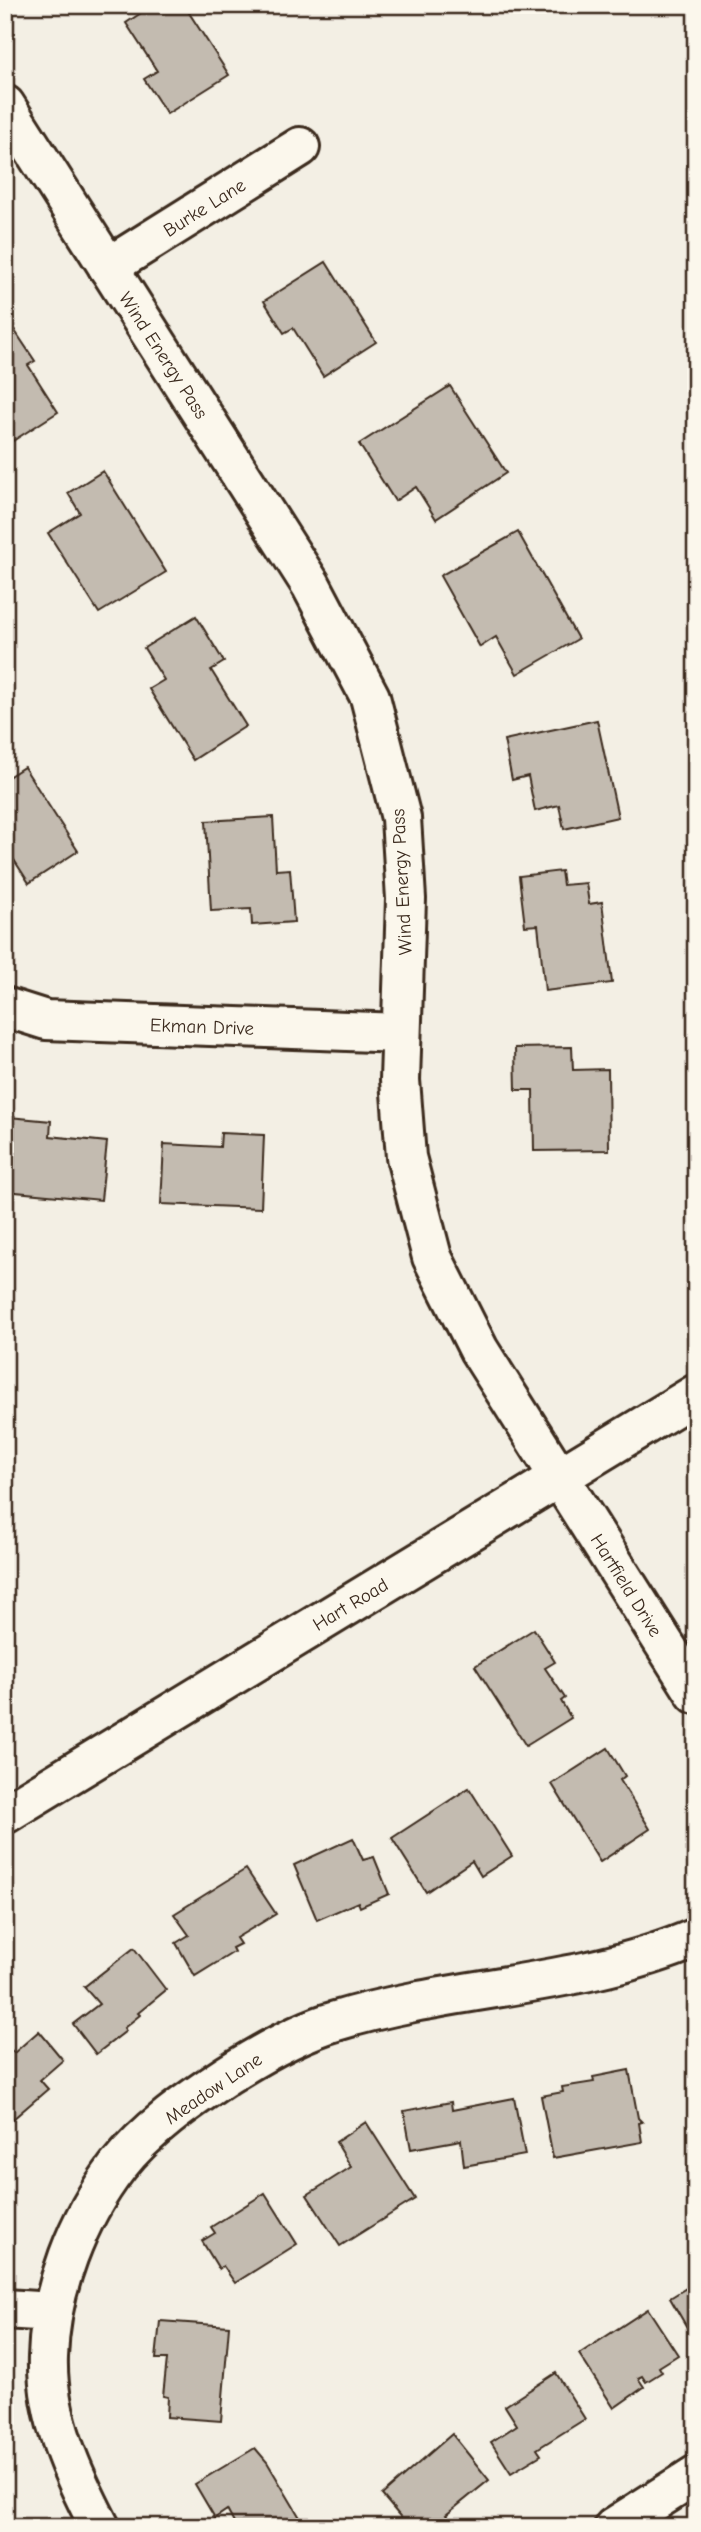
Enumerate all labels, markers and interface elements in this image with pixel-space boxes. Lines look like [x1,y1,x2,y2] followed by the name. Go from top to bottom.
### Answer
[159,174,250,242] street label: Burke Lane
[114,288,212,423] street label: Wind Energy Pass
[387,808,417,956] street label: Wind Energy Pass
[150,1014,254,1040] street label: Ekman Drive
[586,1530,667,1641] street label: Hartfield Drive
[309,1574,392,1636] street label: Hart Road
[161,2048,266,2129] street label: Meadow Lane

